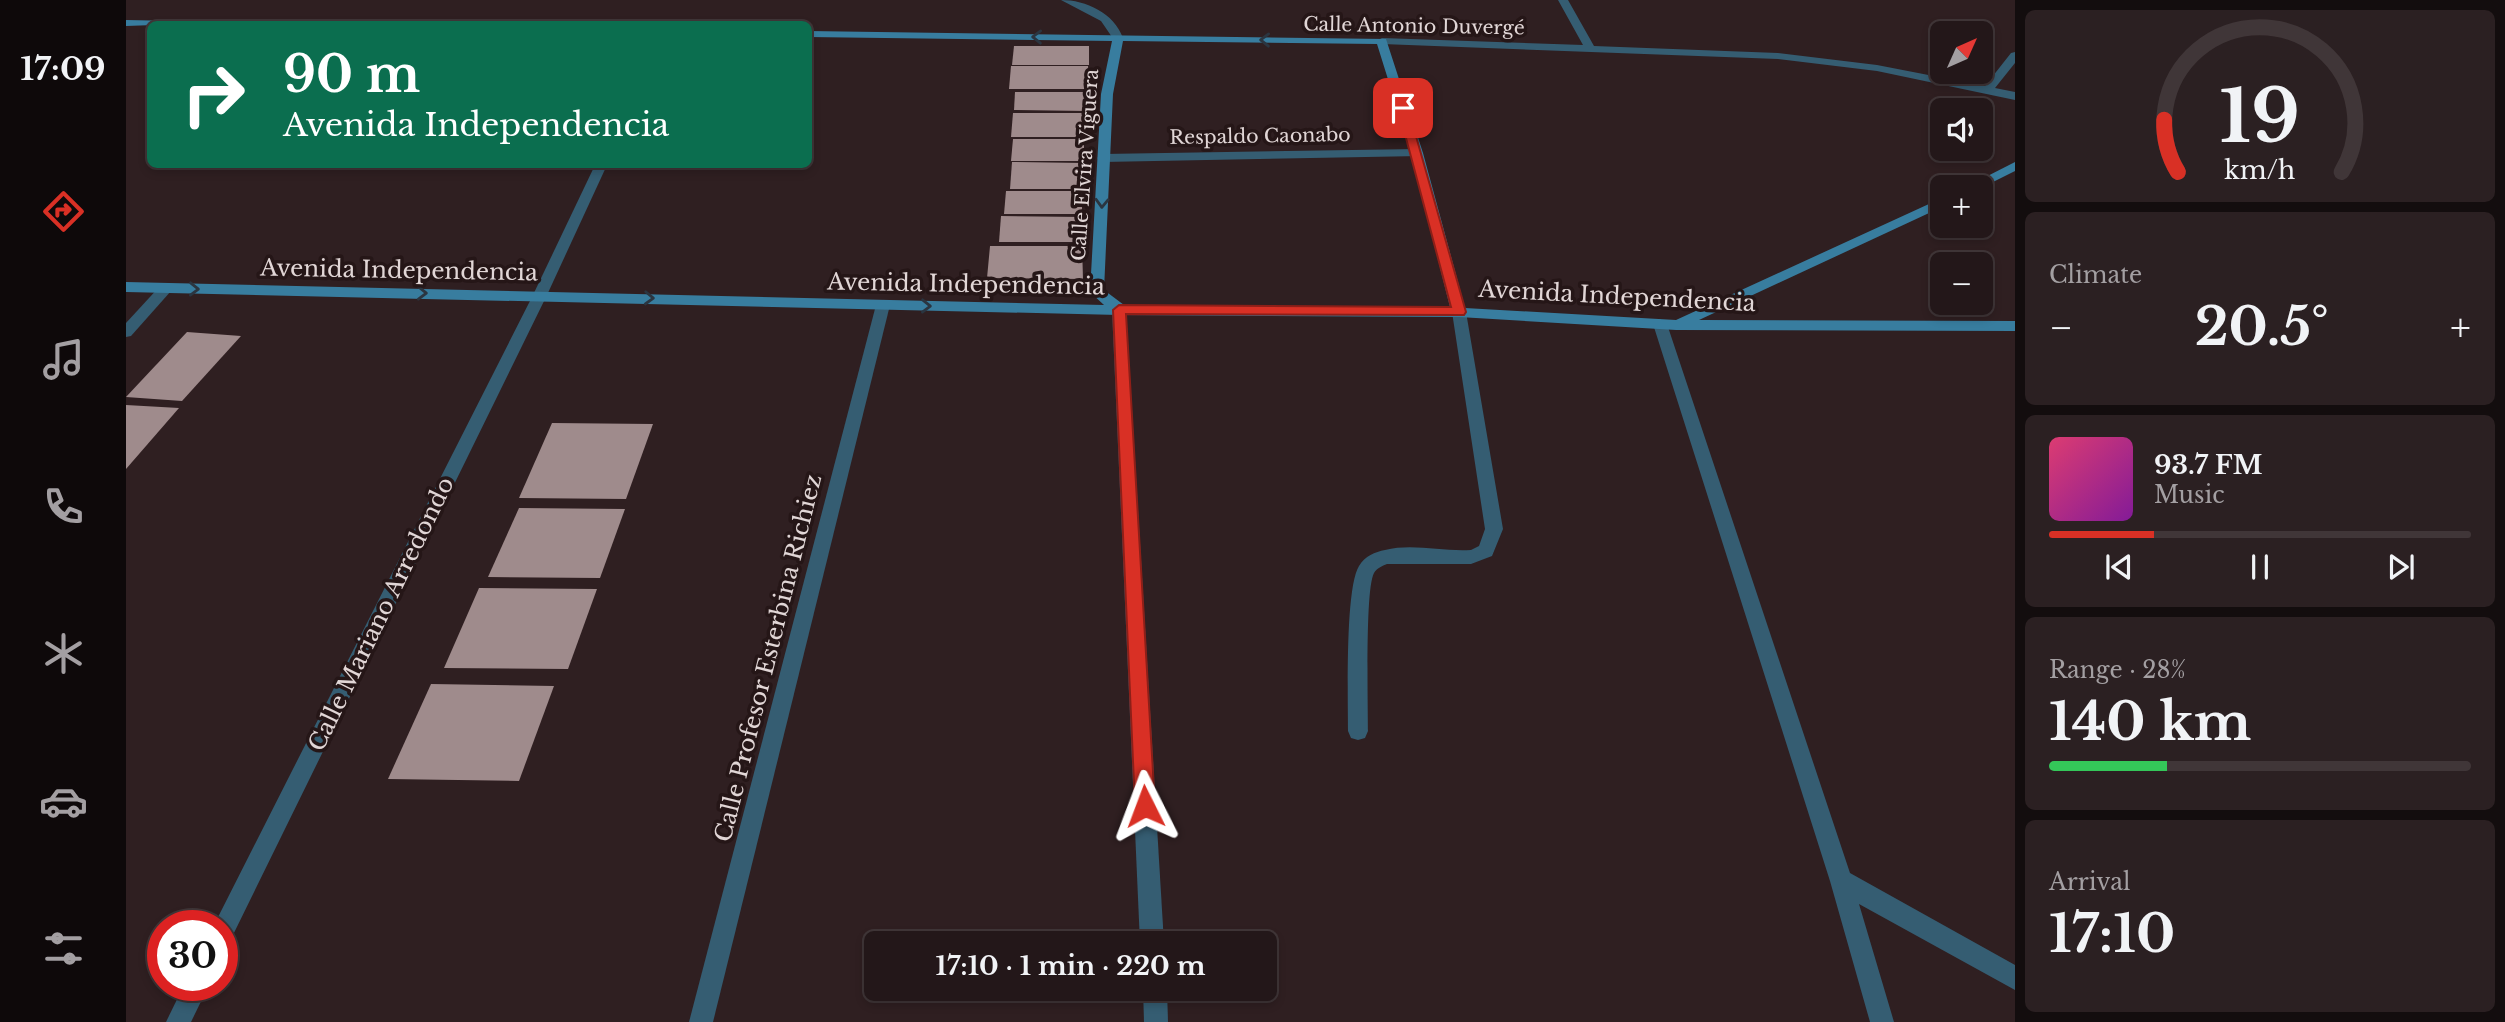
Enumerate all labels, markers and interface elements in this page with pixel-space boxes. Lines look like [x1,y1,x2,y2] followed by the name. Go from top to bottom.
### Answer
[1303,13,1525,39] street label: Calle Antonio Duvergé
[1930,21,1993,84] north arrow
[1930,21,1993,315] map controls
[1032,29,1042,45] one-way arrow
[1259,32,1270,48] one-way arrow
[283,44,420,105] text: 90 m
[20,49,106,89] text: 17:09
[168,49,259,140] icon: right
[1067,68,1103,262] street label: Calle Elvira Viguera
[2220,72,2300,163] text: 19
[1373,78,1433,138] pin
[1384,89,1422,127] icon: arrive
[1930,98,1993,161] button: sound
[283,105,669,145] text: Avenida Independencia
[1169,123,1351,149] street label: Respaldo Caonabo
[2225,155,2295,186] text: km/h
[1930,175,1993,238] button: +
[39,187,88,236] icon: directions
[1094,198,1110,209] one-way arrow
[1930,252,1993,315] button: −
[259,254,538,286] street label: Avenida Independencia
[2049,261,2142,289] text: Climate
[826,268,1105,300] street label: Avenida Independencia
[1477,275,1757,317] street label: Avenida Independencia
[189,281,200,296] one-way arrow
[417,285,427,301] one-way arrow
[644,291,655,306] one-way arrow
[2195,295,2329,359] text: 20.5°
[921,298,931,314] one-way arrow
[2049,304,2073,351] text: −
[2450,304,2471,351] text: +
[39,335,88,384] icon: music
[2154,449,2263,481] text: 93.7 FM
[709,471,827,845] street label: Calle Profesor Esterbina Richiez
[302,472,460,756] street label: Calle Mariano Arredondo
[2154,481,2225,509] text: Music
[39,482,88,531] icon: phone
[2100,548,2138,586] icon: previous
[2241,548,2279,586] icon: pause
[2382,548,2420,586] icon: next
[39,629,88,678] icon: climate
[2049,656,2186,684] text: Range · 28%
[2049,690,2251,754] text: 140 km
[1108,769,1182,843] position arrow
[39,777,88,826] icon: car
[2049,868,2130,896] text: Arrival
[2049,902,2175,966] text: 17:10
[147,910,238,1001] speed limit sign: 30
[39,924,88,973] icon: filters
[936,950,1205,982] text: 17:10 · 1 min · 220 m

